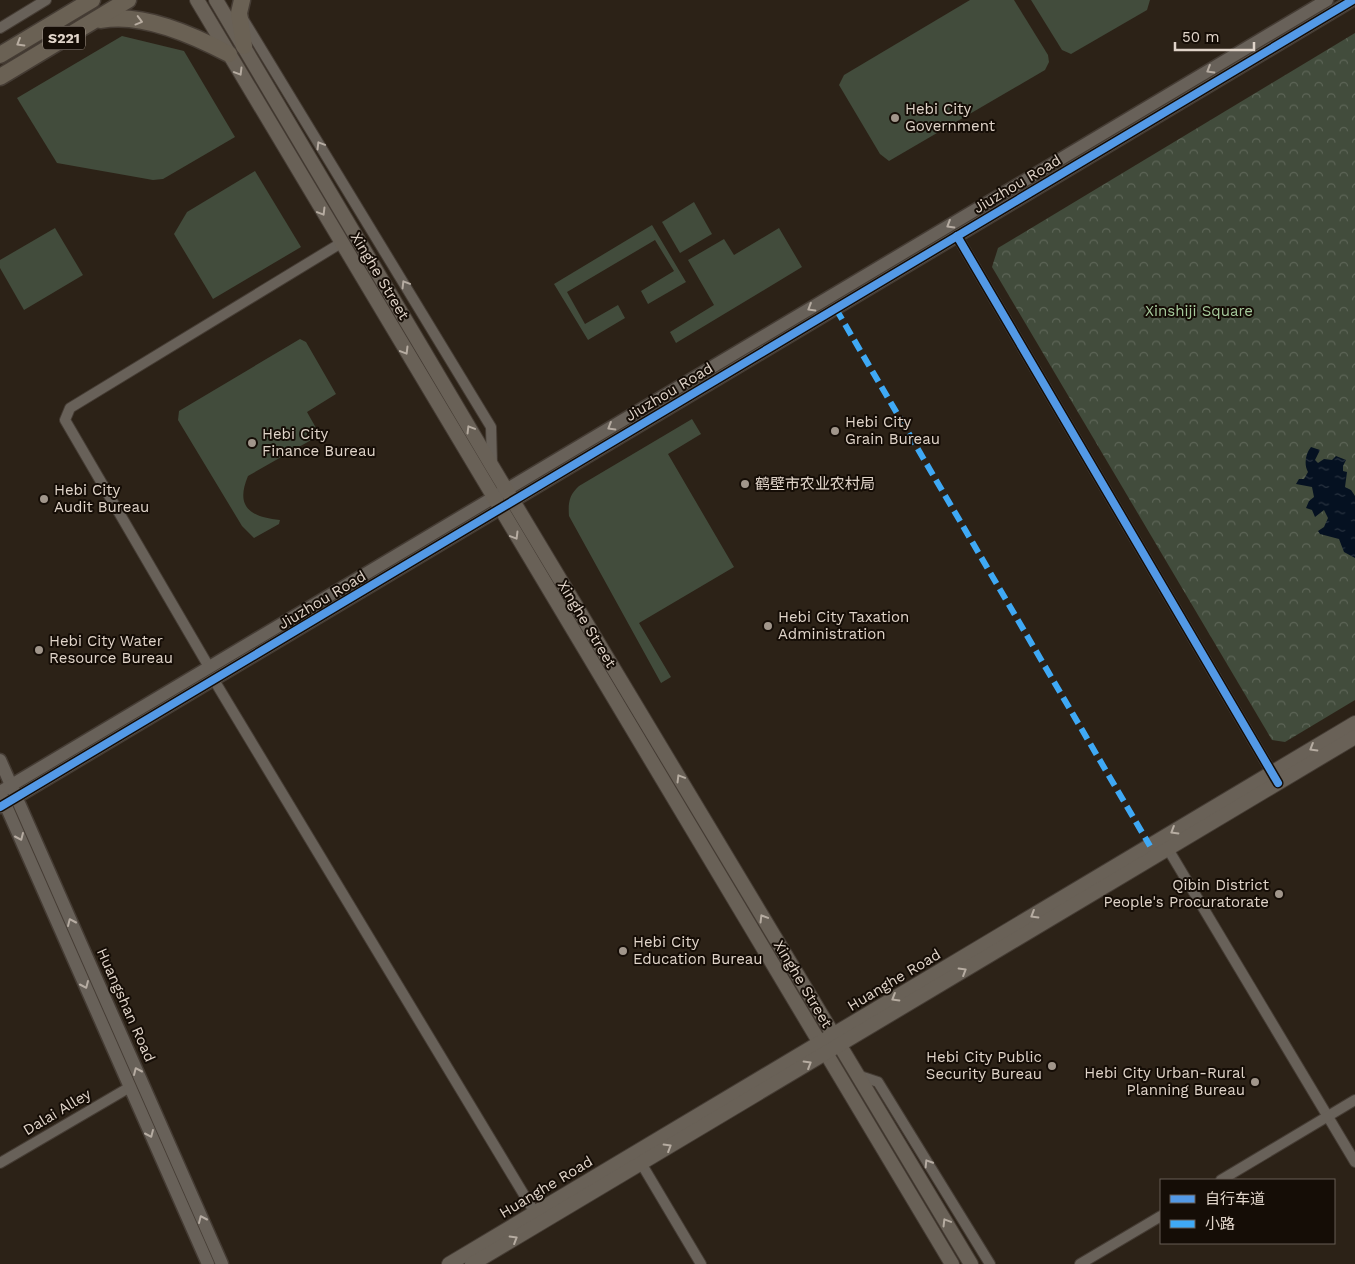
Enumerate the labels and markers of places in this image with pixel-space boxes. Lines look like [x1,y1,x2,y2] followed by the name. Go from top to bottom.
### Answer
[905,100,996,135] place label: Hebi City Government
[889,112,901,124] marker: Hebi City Government
[845,413,940,448] place label: Hebi City Grain Bureau
[262,425,376,460] place label: Hebi City Finance Bureau
[829,425,841,437] marker: Hebi City Grain Bureau
[246,437,258,449] marker: Hebi City Finance Bureau
[755,475,875,493] place label: 鹤壁市农业农村局
[739,478,751,490] marker: 鹤壁市农业农村局
[54,481,149,516] place label: Hebi City Audit Bureau
[38,493,50,505] marker: Hebi City Audit Bureau
[778,608,909,643] place label: Hebi City Taxation Administration
[762,620,774,632] marker: Hebi City Taxation Administration
[49,632,173,667] place label: Hebi City Water Resource Bureau
[33,644,45,656] marker: Hebi City Water Resource Bureau
[1103,876,1270,911] place label: Qibin District People's Procuratorate
[1273,888,1285,900] marker: Qibin District People's Procuratorate
[633,933,763,968] place label: Hebi City Education Bureau
[617,945,629,957] marker: Hebi City Education Bureau
[926,1048,1042,1083] place label: Hebi City Public Security Bureau
[1046,1060,1058,1072] marker: Hebi City Public Security Bureau
[1084,1064,1245,1099] place label: Hebi City Urban-Rural Planning Bureau
[1249,1076,1261,1088] marker: Hebi City Urban-Rural Planning Bureau

